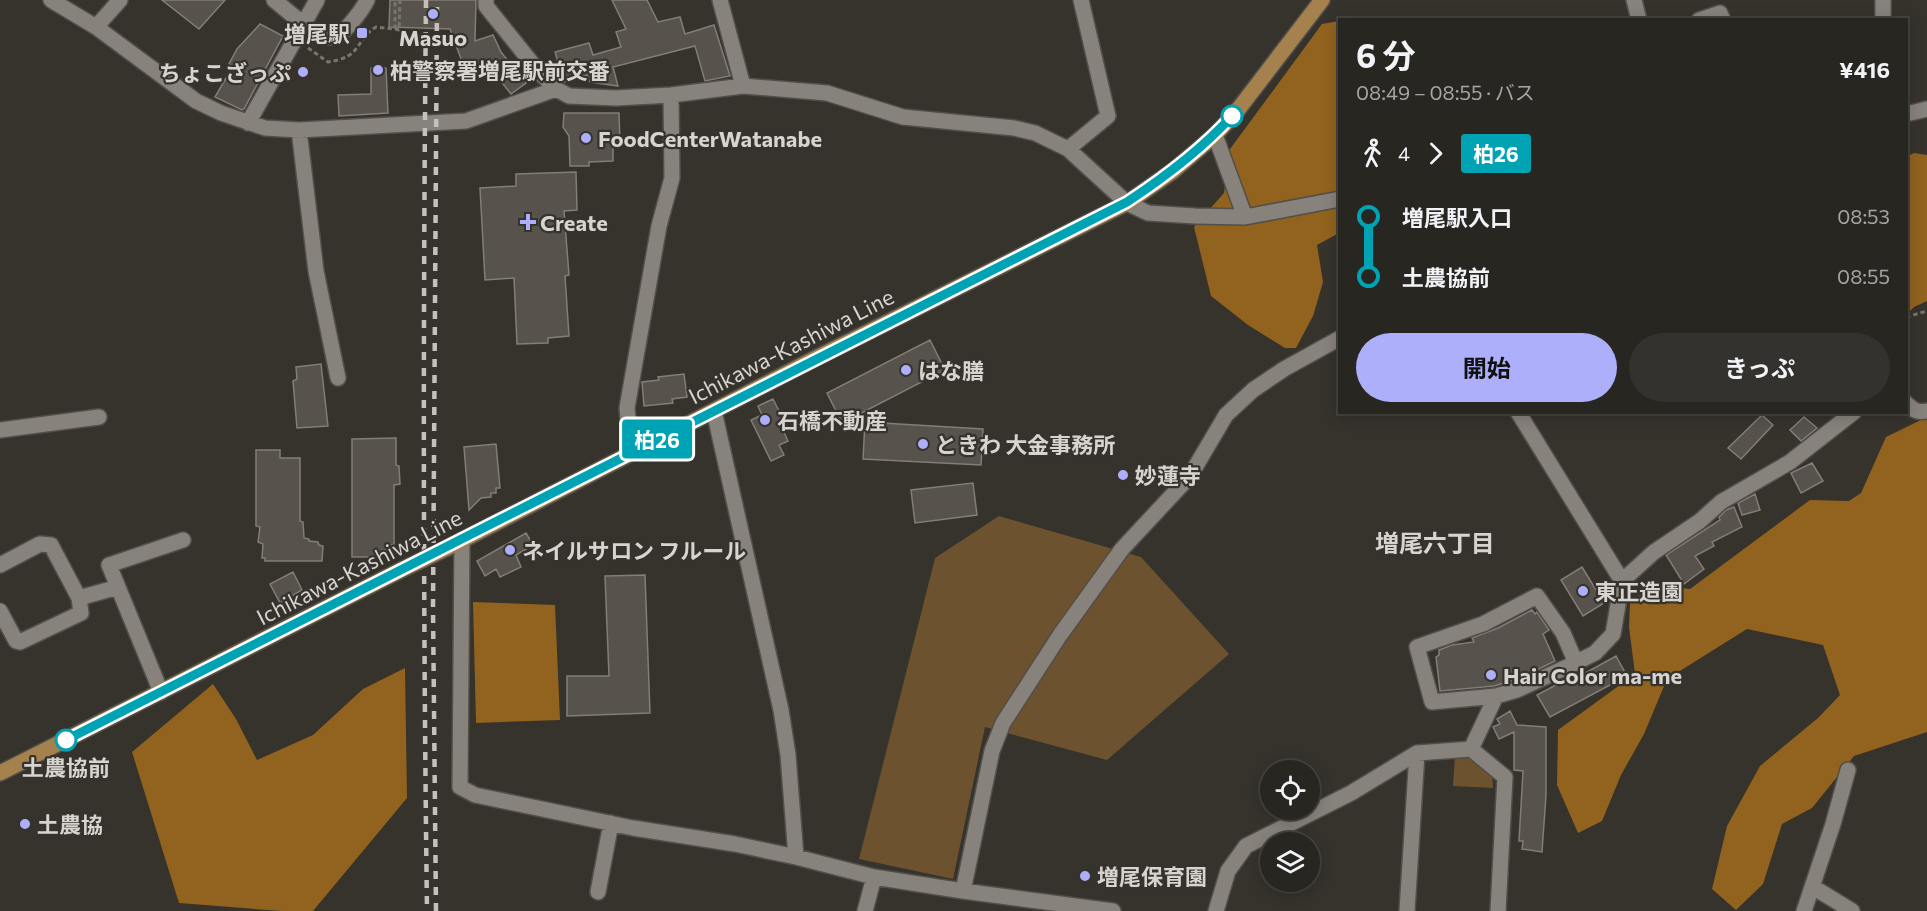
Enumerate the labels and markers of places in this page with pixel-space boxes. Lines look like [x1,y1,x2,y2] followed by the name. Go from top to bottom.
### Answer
[426,7,440,21] marker: Masuo
[284,20,350,47] place label: 増尾駅
[399,24,467,51] place label: Masuo
[355,26,369,40] marker: 増尾駅
[390,57,610,84] place label: 柏警察署増尾駅前交番
[159,59,291,86] place label: ちょこざっぷ
[371,63,385,77] marker: 柏警察署増尾駅前交番
[296,65,310,79] marker: ちょこざっぷ
[1221,105,1243,127] unlabelled marker
[598,125,822,152] place label: FoodCenterWatanabe
[579,131,593,145] marker: FoodCenterWatanabe
[540,209,608,236] place label: Create
[521,215,535,229] marker: Create
[918,357,984,384] place label: はな膳
[899,363,913,377] marker: はな膳
[777,407,887,434] place label: 石橋不動産
[758,413,772,427] marker: 石橋不動産
[935,431,1115,458] place label: ときわ 大金事務所
[916,437,930,451] marker: ときわ 大金事務所
[1135,462,1201,489] place label: 妙蓮寺
[1116,468,1130,482] marker: 妙蓮寺
[522,537,746,564] place label: ネイルサロン フルール
[503,543,517,557] marker: ネイルサロン フルール
[1595,578,1683,605] place label: 東正造園
[1576,584,1590,598] marker: 東正造園
[1503,662,1682,689] place label: Hair Color ma-me
[1484,668,1498,682] marker: Hair Color ma-me
[55,729,77,751] marker: 土農協前
[22,754,110,781] place label: 土農協前
[37,811,103,838] place label: 土農協
[18,817,32,831] marker: 土農協
[1097,863,1207,890] place label: 増尾保育園
[1078,869,1092,883] marker: 増尾保育園

